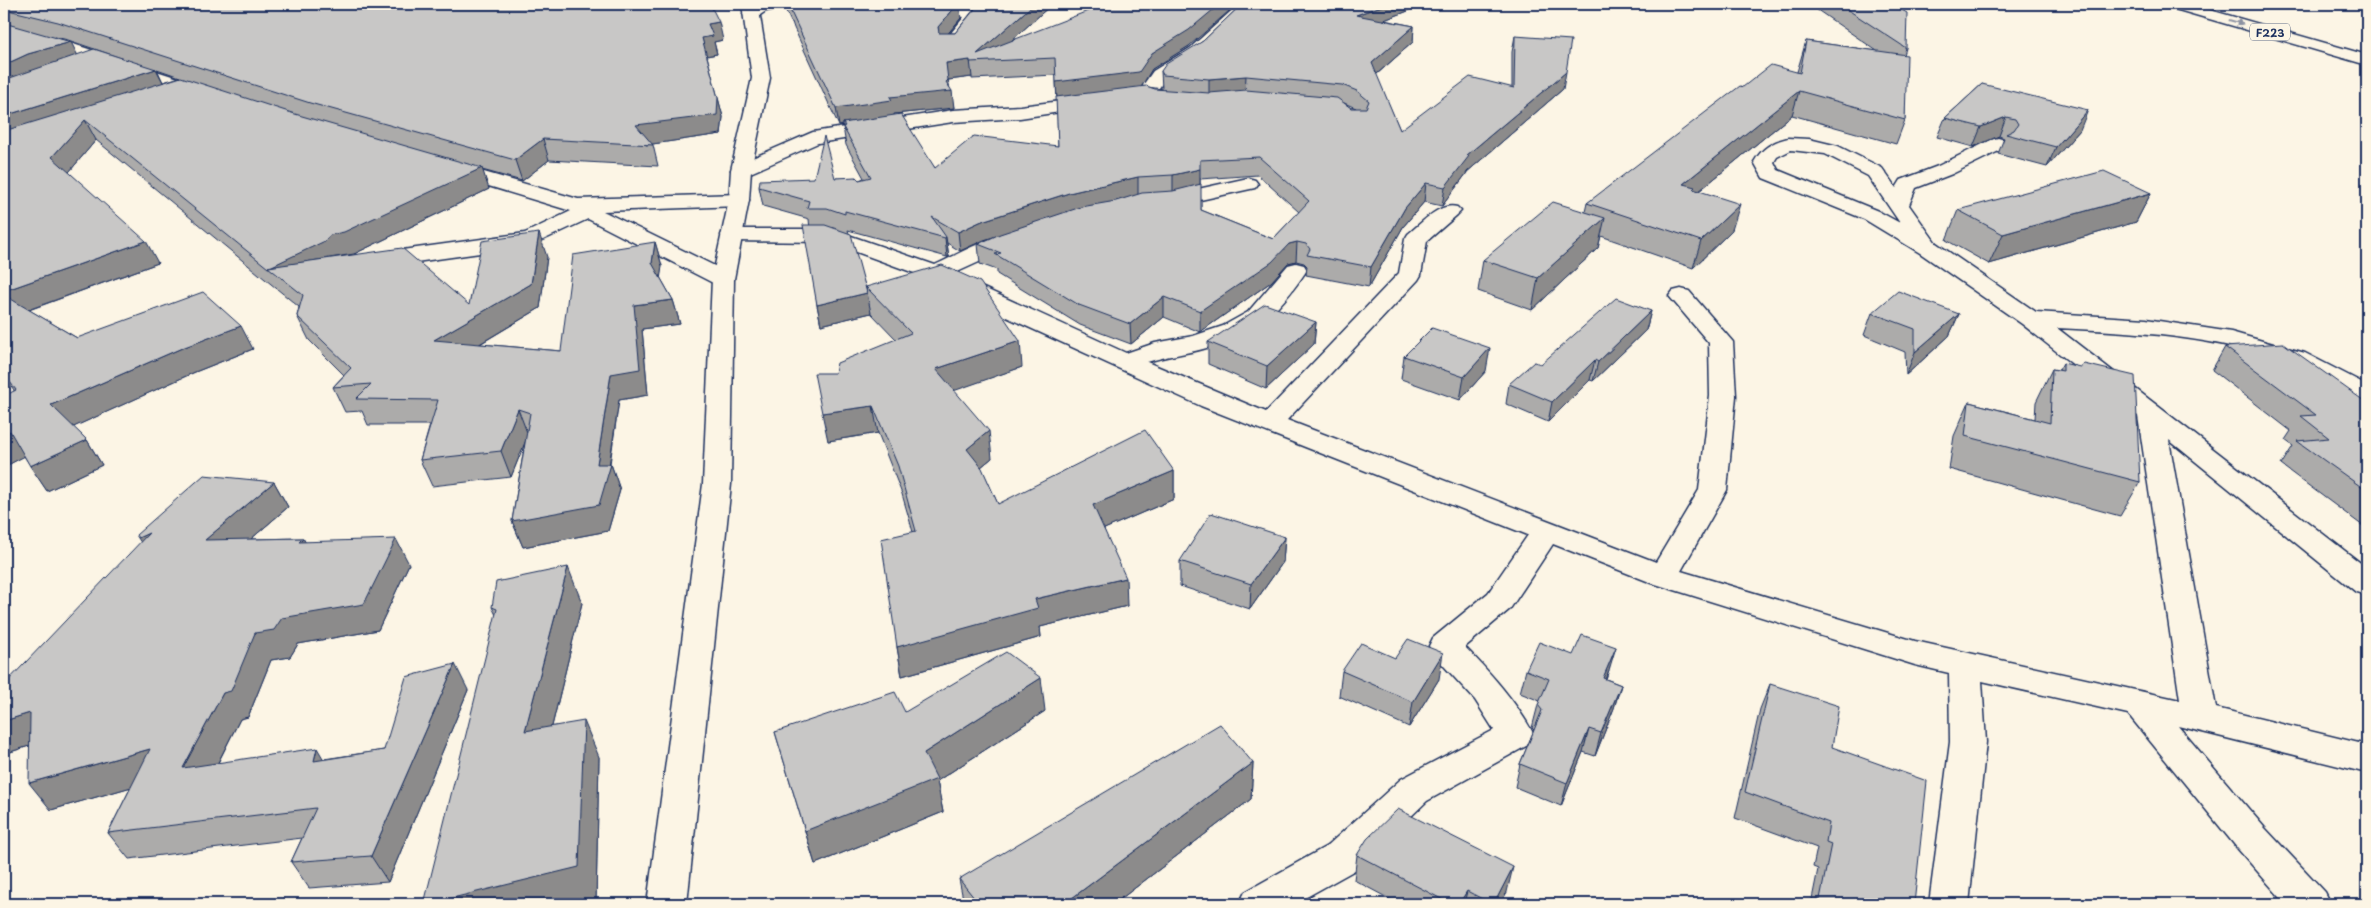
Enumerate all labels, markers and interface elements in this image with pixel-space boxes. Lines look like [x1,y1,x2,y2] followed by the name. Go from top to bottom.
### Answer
[2229,19,2244,27] one-way arrow
[2250,24,2290,41] road number: F223

